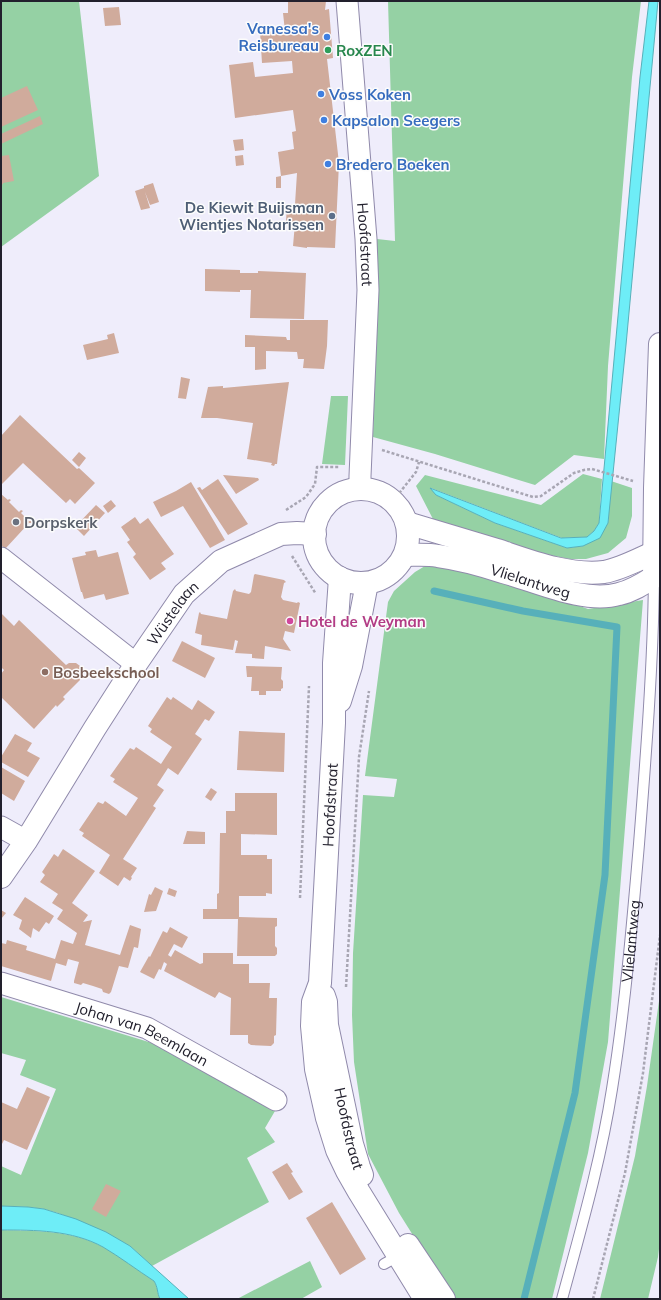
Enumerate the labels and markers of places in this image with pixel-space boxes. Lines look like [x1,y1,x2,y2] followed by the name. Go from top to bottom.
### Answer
[239,19,319,55] place label: Vanessa's Reisbureau
[322,32,332,42] marker: Vanessa's Reisbureau
[336,41,393,60] place label: RoxZEN
[323,45,333,55] marker: RoxZEN
[328,85,411,104] place label: Voss Koken
[316,89,326,99] marker: Voss Koken
[332,111,460,130] place label: Kapsalon Seegers
[319,115,329,125] marker: Kapsalon Seegers
[336,155,449,174] place label: Bredero Boeken
[323,159,333,169] marker: Bredero Boeken
[179,198,324,234] place label: De Kiewit Buijsman Wientjes Notarissen
[327,211,337,221] marker: De Kiewit Buijsman Wientjes Notarissen
[24,513,98,532] place label: Dorpskerk
[11,517,21,527] marker: Dorpskerk
[298,612,426,631] place label: Hotel de Weyman
[285,616,295,626] marker: Hotel de Weyman
[53,663,159,682] place label: Bosbeekschool
[40,667,50,677] marker: Bosbeekschool

